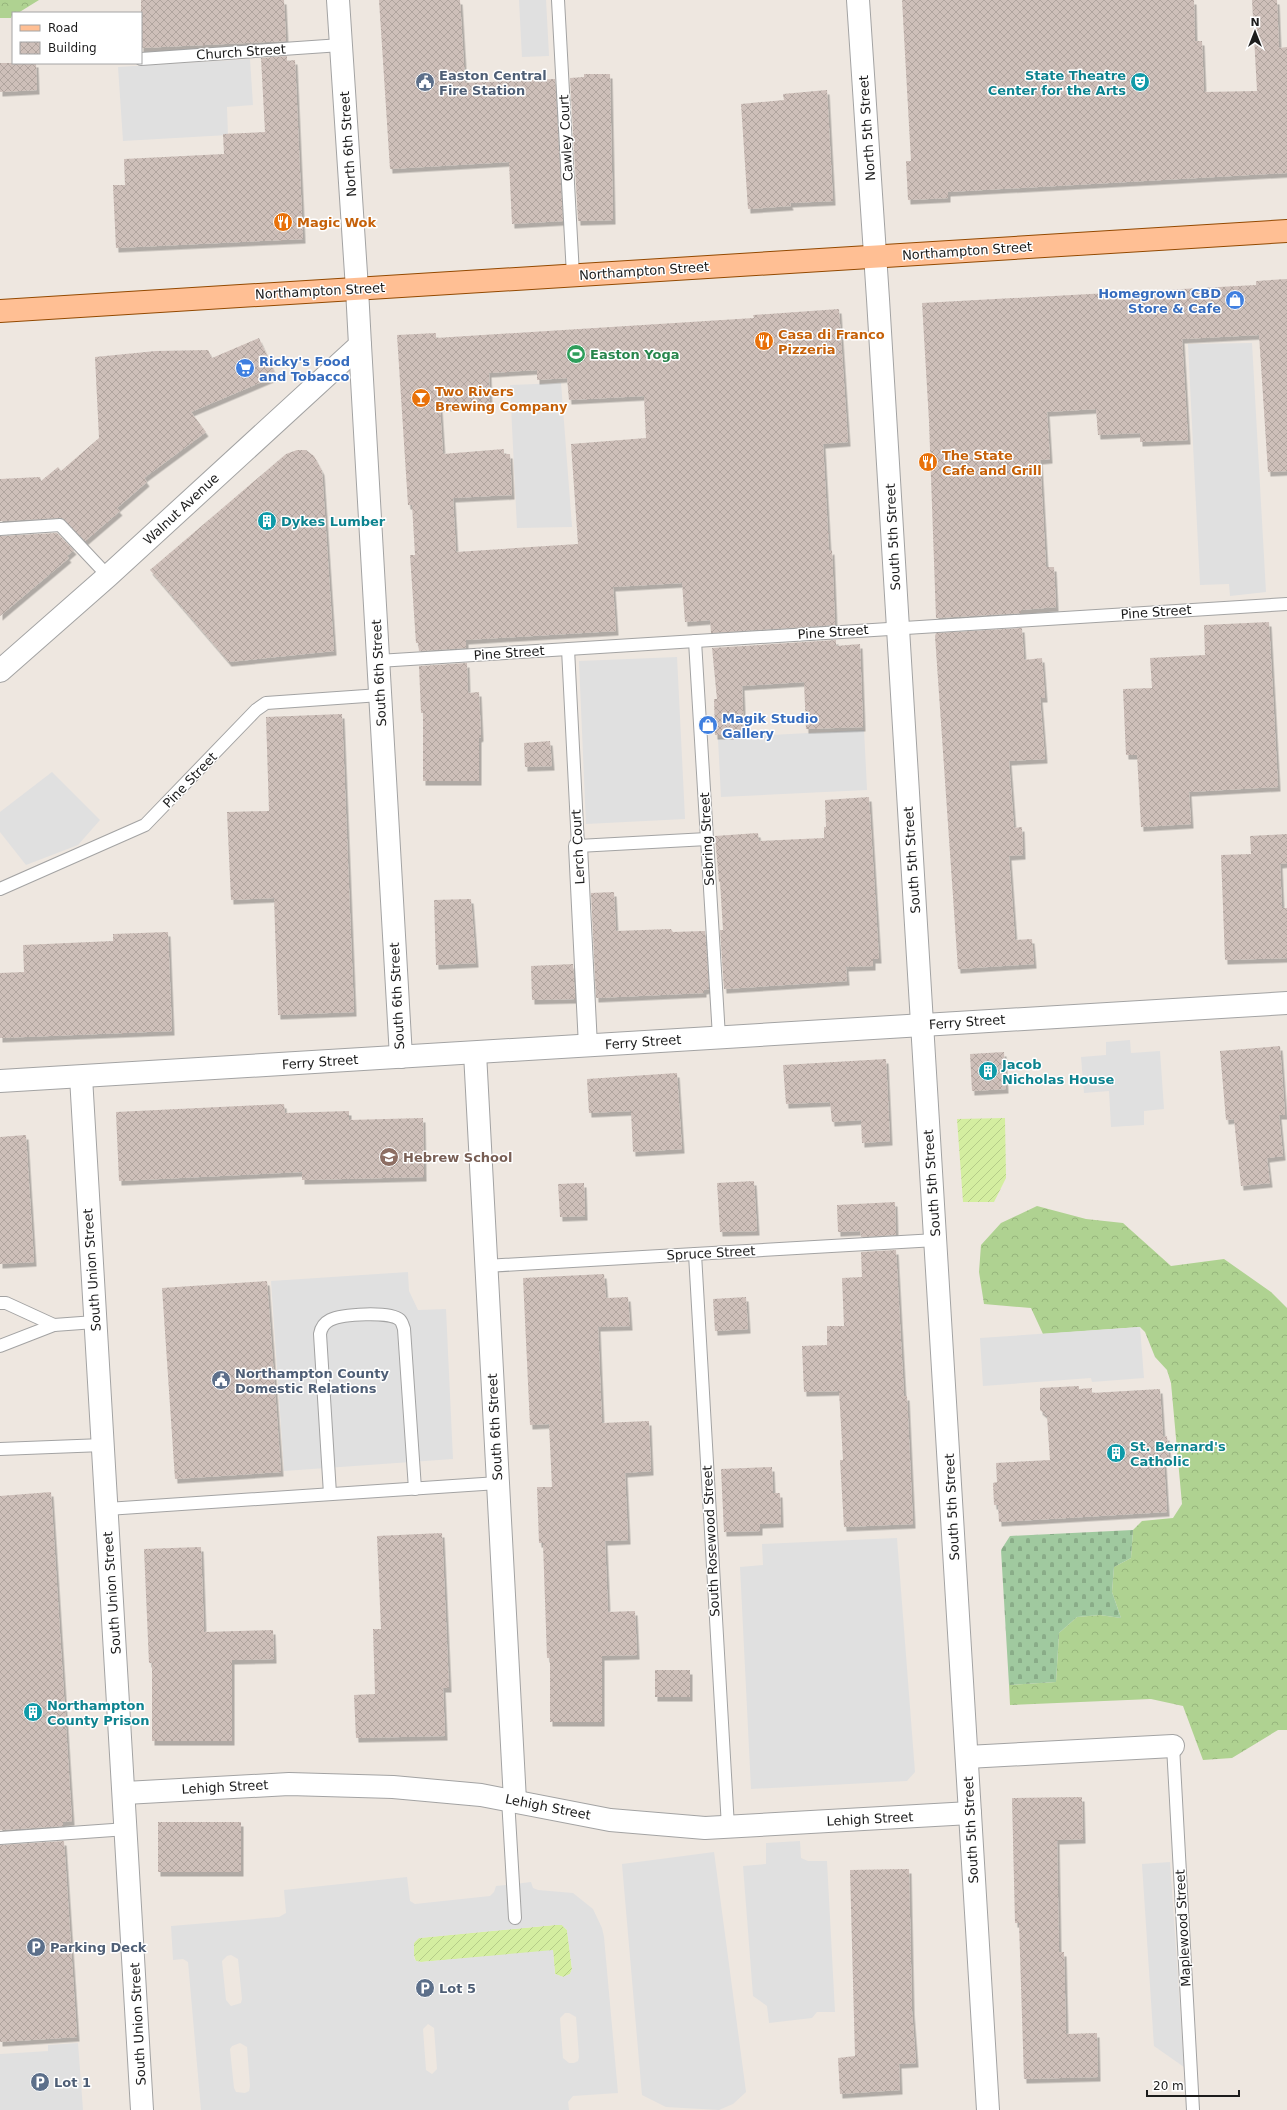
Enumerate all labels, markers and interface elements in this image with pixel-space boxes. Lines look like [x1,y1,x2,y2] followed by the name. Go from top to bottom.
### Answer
[12,12,142,64] legend
[1235,12,1275,52] north arrow
[1250,16,1260,29] text: N
[48,21,78,35] text: Road
[48,41,97,55] text: Building
[196,41,286,63] street label: Church Street
[439,68,547,98] place label: Easton Central Fire Station
[988,68,1126,98] place label: State Theatre Center for the Arts
[414,71,436,93] public building icon: Easton Central Fire Station
[1129,71,1151,93] theatre icon: State Theatre Center for the Arts
[856,75,878,181] street label: North 5th Street
[337,91,359,197] street label: North 6th Street
[556,94,576,182] street label: Cawley Court
[272,211,294,233] restaurant icon: Magic Wok
[297,215,377,230] place label: Magic Wok
[902,239,1032,263] street label: Northampton Street
[579,259,709,283] street label: Northampton Street
[255,280,385,302] street label: Northampton Street
[1098,286,1221,316] place label: Homegrown CBD Store & Cafe
[1224,289,1246,311] shop icon: Homegrown CBD Store & Cafe
[778,327,885,357] place label: Casa di Franco Pizzeria
[753,330,775,352] restaurant icon: Casa di Franco Pizzeria
[565,343,587,365] sports icon: Easton Yoga
[590,347,680,362] place label: Easton Yoga
[259,354,350,384] place label: Ricky's Food and Tobacco
[234,357,256,379] supermarket icon: Ricky's Food and Tobacco
[435,384,568,414] place label: Two Rivers Brewing Company
[410,387,432,409] bar icon: Two Rivers Brewing Company
[942,448,1042,478] place label: The State Cafe and Grill
[917,451,939,473] restaurant icon: The State Cafe and Grill
[140,470,222,548] street label: Walnut Avenue
[883,483,903,591] street label: South 5th Street
[256,510,278,532] building icon: Dykes Lumber
[281,514,386,529] place label: Dykes Lumber
[1120,602,1192,622] street label: Pine Street
[369,619,389,727] street label: South 6th Street
[797,622,869,642] street label: Pine Street
[473,643,545,663] street label: Pine Street
[722,711,818,741] place label: Magik Studio Gallery
[697,714,719,736] shop icon: Magik Studio Gallery
[160,749,220,811] street label: Pine Street
[697,792,717,886] street label: Sebring Street
[901,806,923,914] street label: South 5th Street
[569,809,587,885] street label: Lerch Court
[387,942,407,1050] street label: South 6th Street
[928,1012,1006,1032] street label: Ferry Street
[604,1032,682,1052] street label: Ferry Street
[281,1052,359,1072] street label: Ferry Street
[1001,1057,1115,1087] place label: Jacob Nicholas House
[977,1060,999,1082] building icon: Jacob Nicholas House
[921,1129,943,1237] street label: South 5th Street
[378,1146,400,1168] school or university icon: Hebrew School
[403,1150,512,1165] place label: Hebrew School
[80,1208,104,1332] street label: South Union Street
[666,1243,756,1263] street label: Spruce Street
[235,1366,389,1396] place label: Northampton County Domestic Relations
[210,1369,232,1391] public building icon: Northampton County Domestic Relations
[485,1373,505,1481] street label: South 6th Street
[1130,1439,1226,1469] place label: St. Bernard's Catholic
[1105,1442,1127,1464] building icon: St. Bernard's Catholic
[942,1453,962,1561] street label: South 5th Street
[700,1465,722,1617] street label: South Rosewood Street
[100,1531,124,1655] street label: South Union Street
[47,1698,150,1728] place label: Northampton County Prison
[22,1701,44,1723] building icon: Northampton County Prison
[961,1776,981,1884] street label: South 5th Street
[181,1777,269,1797] street label: Lehigh Street
[504,1791,592,1823] street label: Lehigh Street
[826,1809,914,1829] street label: Lehigh Street
[1172,1869,1194,1987] street label: Maplewood Street
[25,1936,47,1958] parking icon: Parking Deck
[50,1940,147,1955] place label: Parking Deck
[127,1962,149,2086] street label: South Union Street
[414,1977,436,1999] parking icon: Lot 5
[439,1981,476,1996] place label: Lot 5
[29,2071,51,2093] parking icon: Lot 1
[1147,2072,1239,2098] scale bar
[54,2075,91,2090] place label: Lot 1
[1153,2079,1184,2093] text: 20 m

